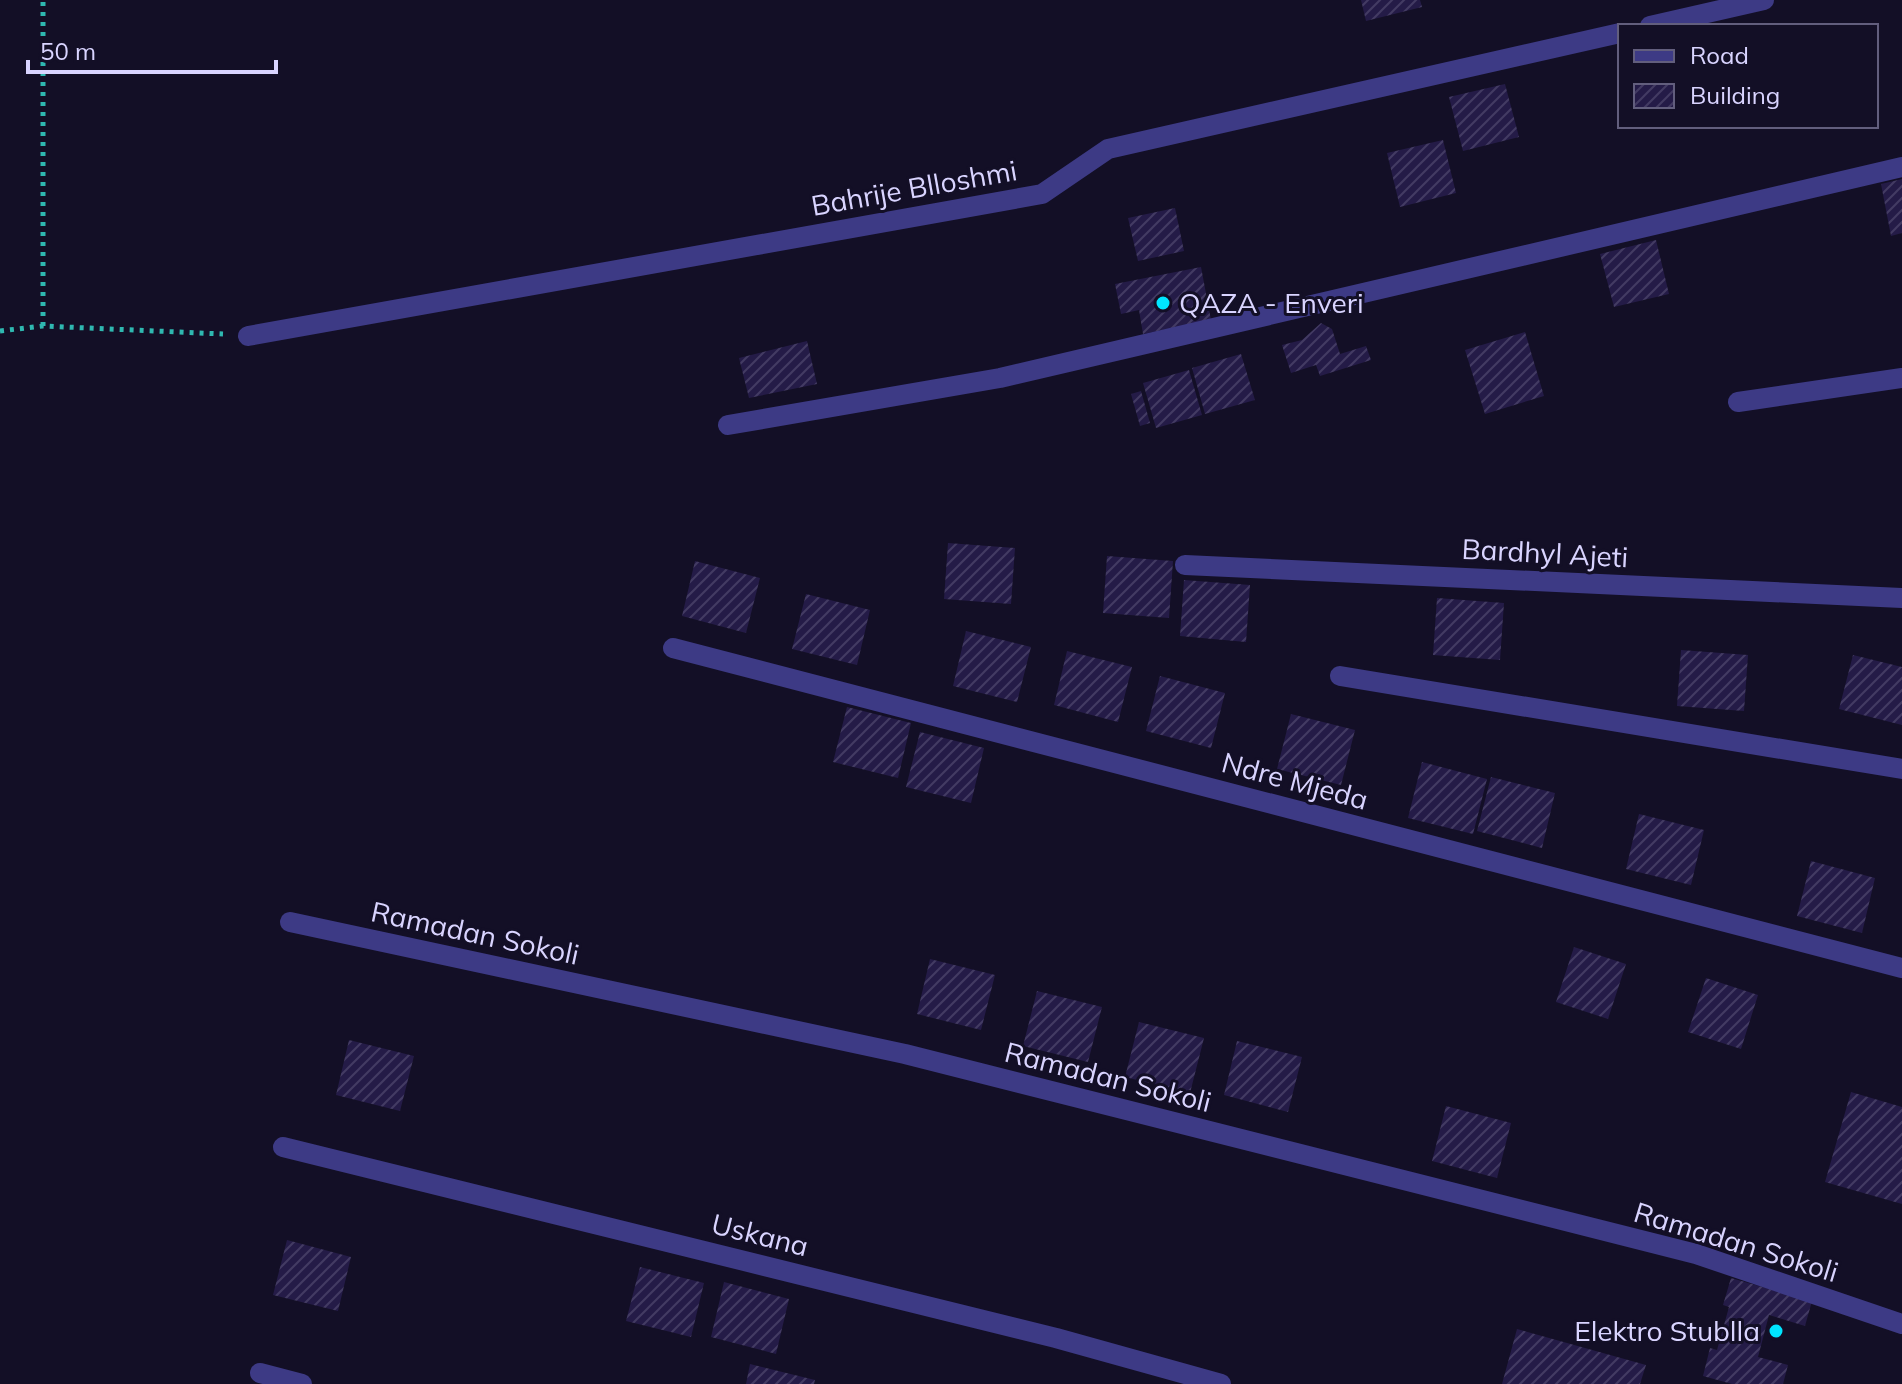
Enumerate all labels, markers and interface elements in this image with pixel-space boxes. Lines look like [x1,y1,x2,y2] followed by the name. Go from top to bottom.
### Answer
[28,24,276,74] scale bar
[1618,24,1878,128] legend
[40,36,96,66] text: 50 m
[1690,40,1749,70] text: Road
[1690,80,1780,110] text: Building
[808,152,1019,223] street label: Bahrije Blloshmi
[1179,285,1364,320] place label: QAZA - Enveri
[1154,294,1172,312] marker: QAZA - Enveri
[1461,531,1629,574] street label: Bardhyl Ajeti
[1218,744,1372,817] street label: Ndre Mjeda
[368,893,582,972] street label: Ramadan Sokoli
[1001,1034,1215,1119] street label: Ramadan Sokoli
[1630,1194,1842,1289] street label: Ramadan Sokoli
[708,1206,812,1263] street label: Uskana
[1574,1313,1760,1348] place label: Elektro Stublla
[1767,1322,1785,1340] marker: Elektro Stublla

